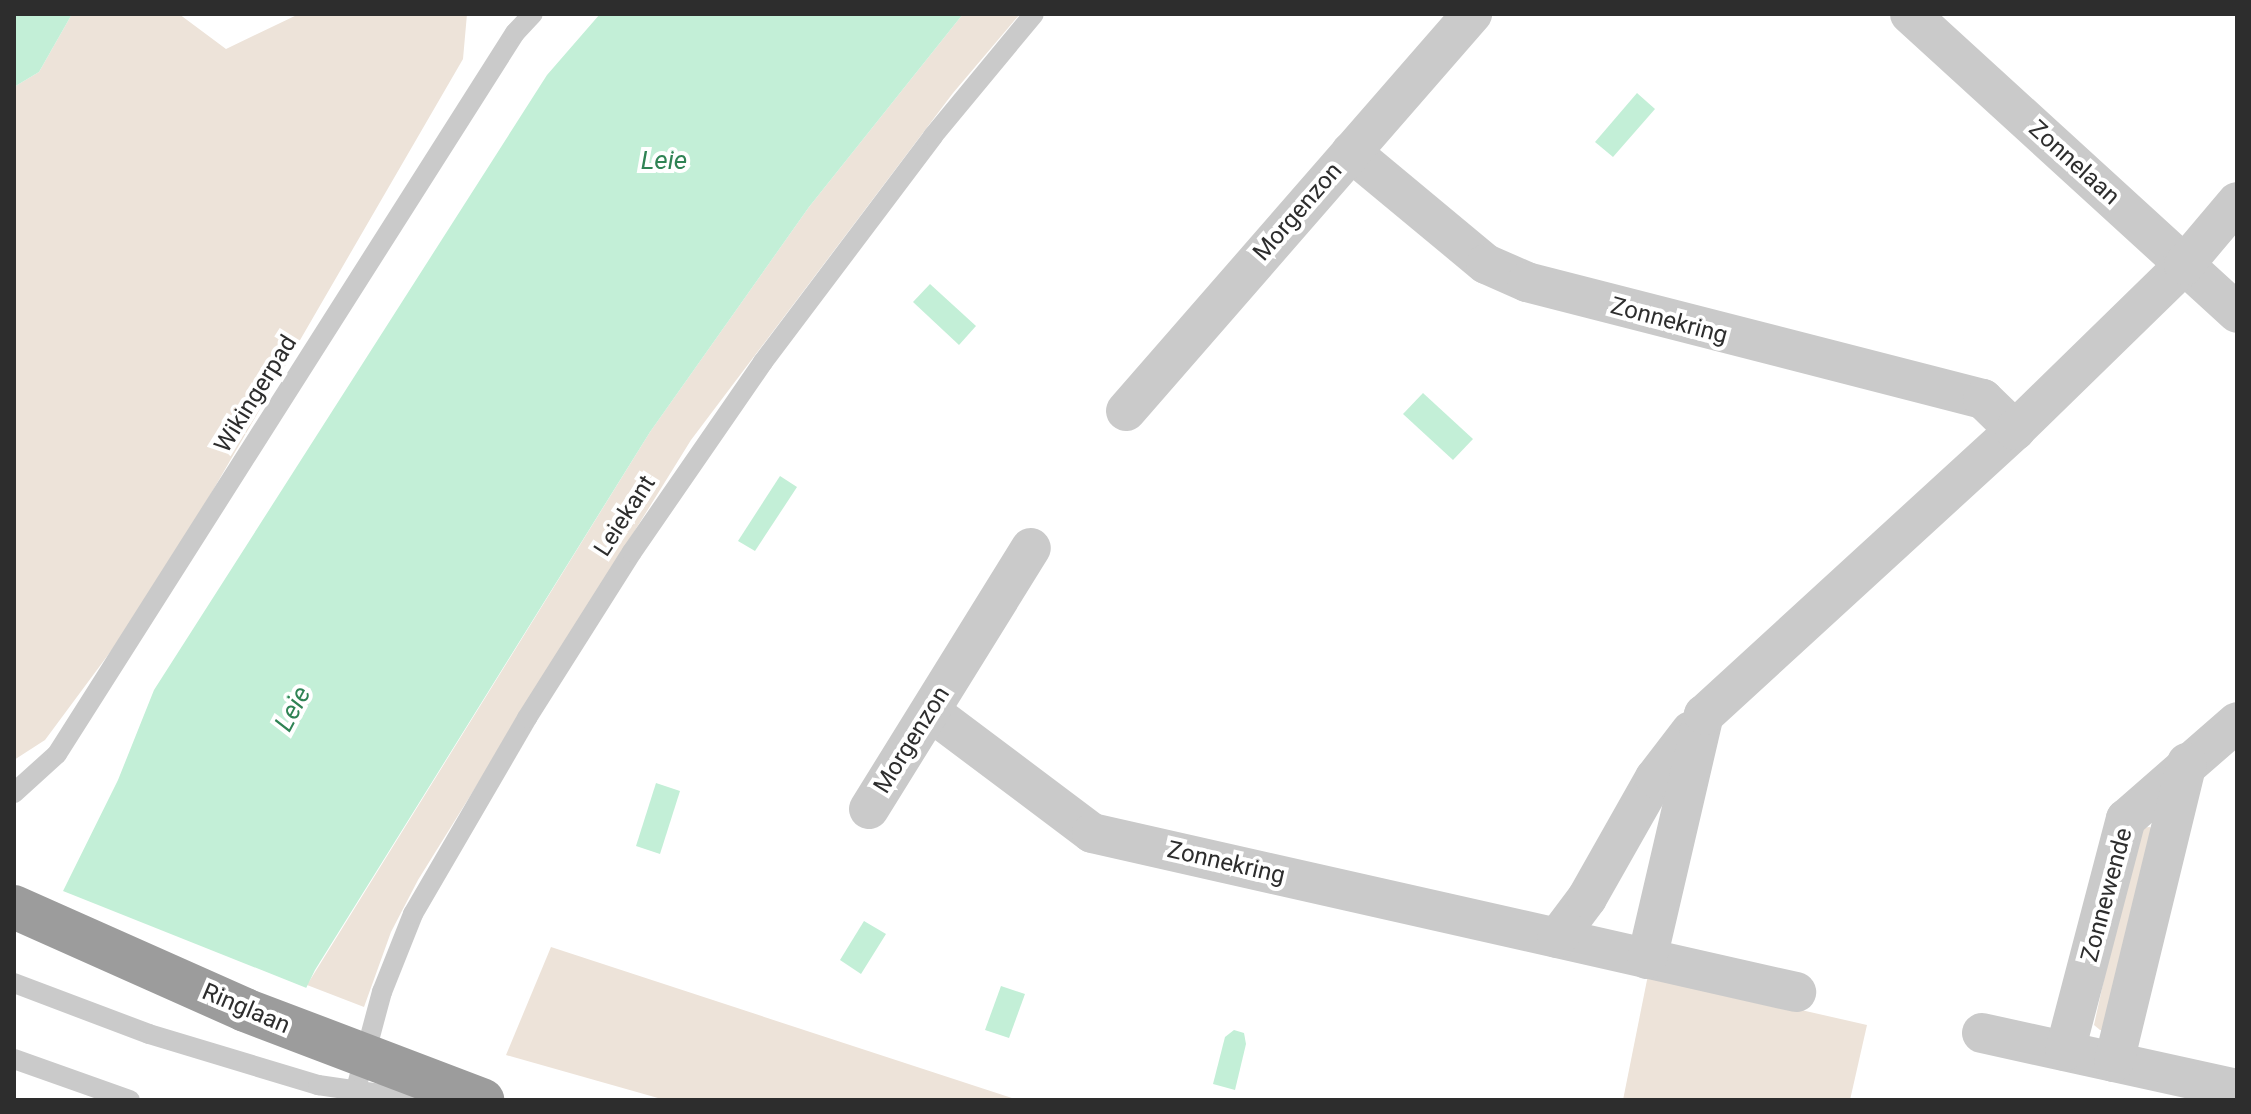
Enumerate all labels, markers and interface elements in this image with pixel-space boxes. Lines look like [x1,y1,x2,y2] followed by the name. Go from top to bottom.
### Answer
[2023,115,2125,211] street label: Zonnelaan
[641,145,687,177] water label: Leie
[1248,157,1348,267] street label: Morgenzon
[1607,292,1731,350] street label: Zonnekring
[209,330,303,458] street label: Wikingerpad
[588,470,662,562] street label: Leiekant
[268,681,318,737] water label: Leie
[868,681,956,799] street label: Morgenzon
[2075,825,2139,965] street label: Zonnewende
[1164,835,1288,891] street label: Zonnekring
[198,978,294,1040] street label: Ringlaan

